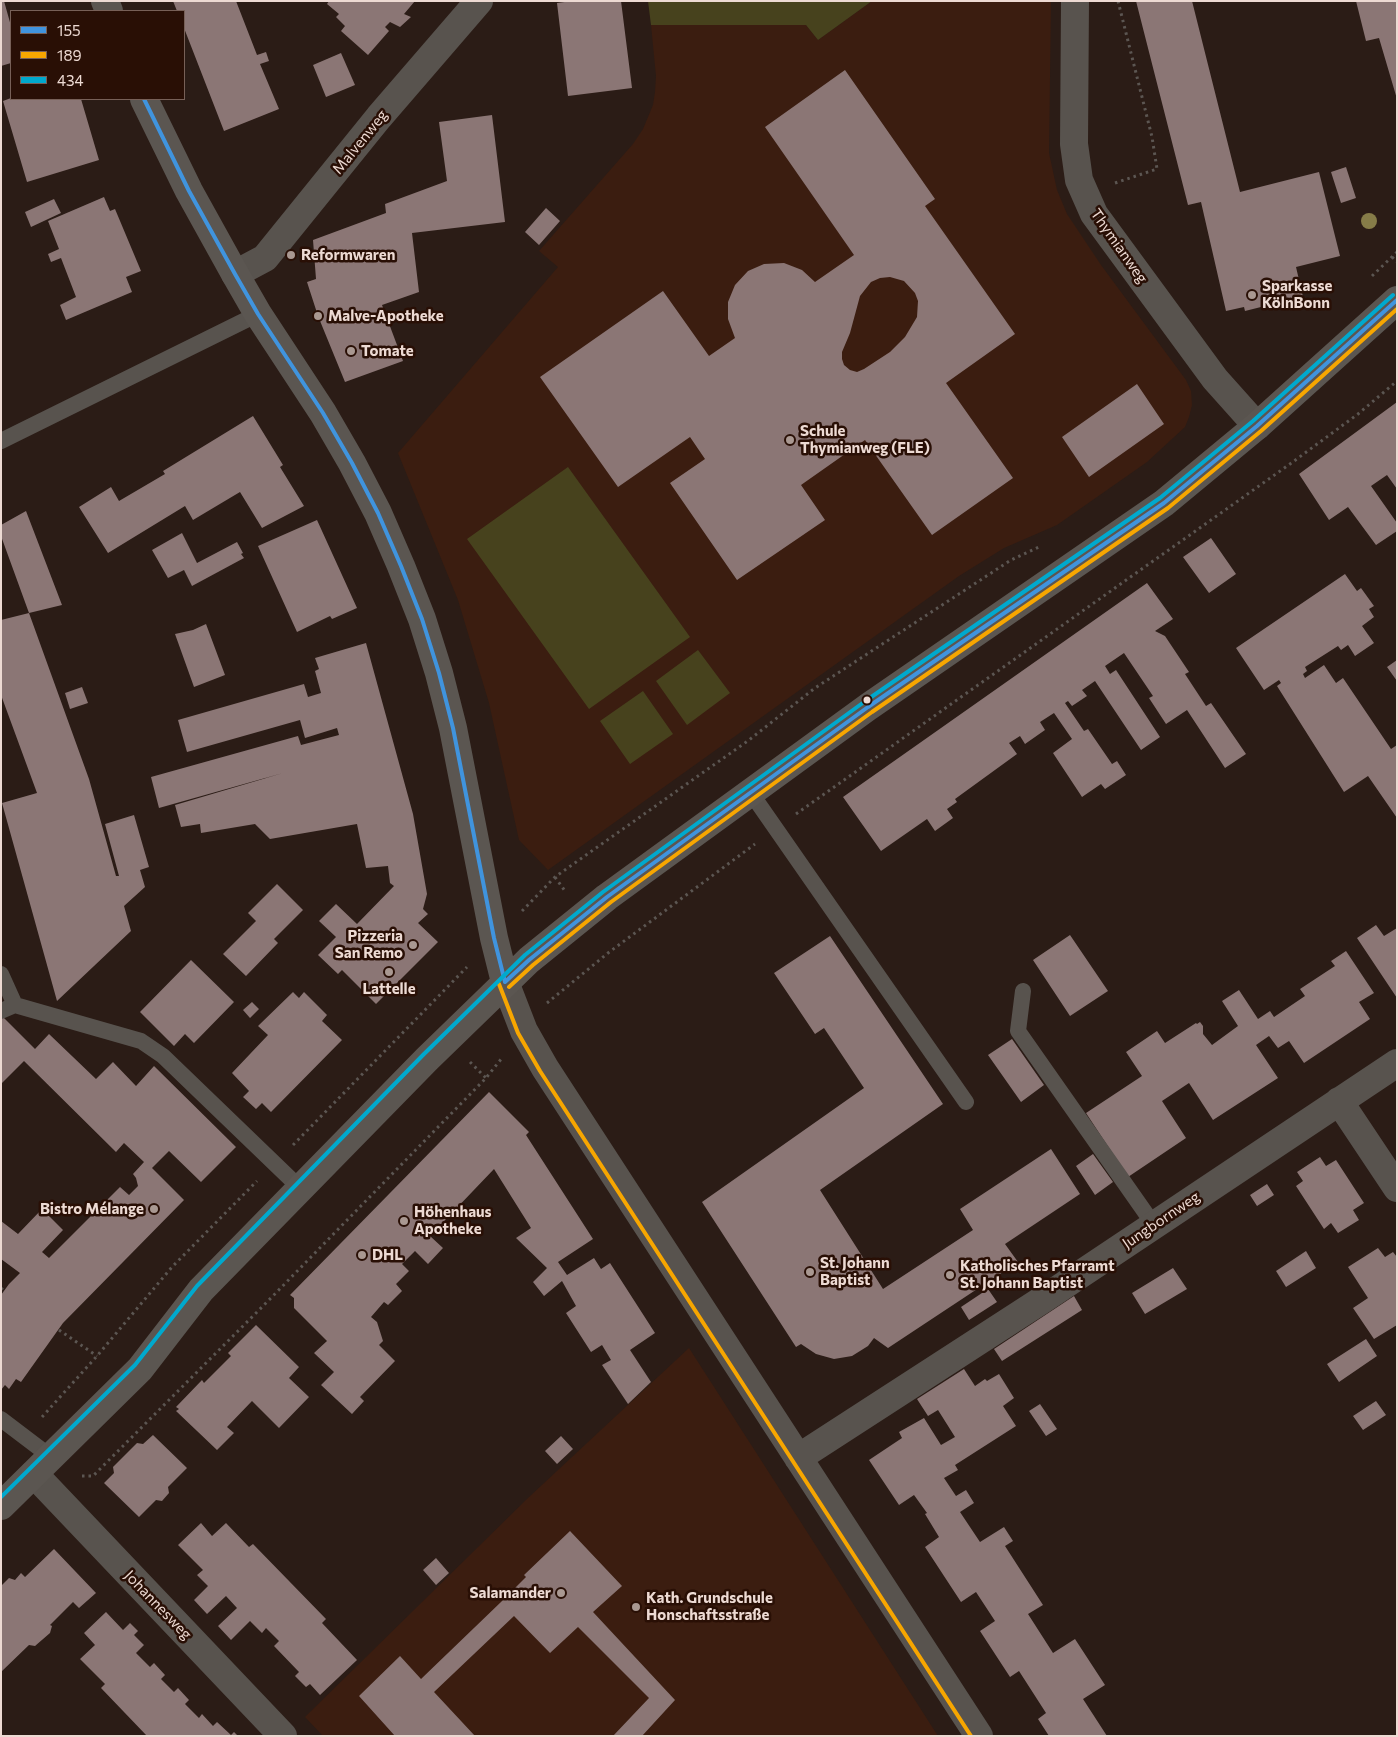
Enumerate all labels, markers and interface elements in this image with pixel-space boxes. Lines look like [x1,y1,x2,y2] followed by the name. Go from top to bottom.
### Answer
[10,10,185,100] legend
[57,21,81,39] text: 155
[57,46,82,64] text: 189
[57,71,84,89] text: 434
[329,106,391,178] street label: Malvenweg
[1087,205,1151,287] street label: Thymianweg
[301,246,395,264] place label: Reformwaren
[285,249,297,261] marker: Reformwaren
[1262,277,1332,312] place label: Sparkasse KölnBonn
[1246,289,1258,301] marker: Sparkasse KölnBonn
[328,307,444,325] place label: Malve-Apotheke
[312,310,324,322] marker: Malve-Apotheke
[361,342,414,360] place label: Tomate
[345,345,357,357] marker: Tomate
[800,422,930,457] place label: Schule Thymianweg (FLE)
[784,434,796,446] marker: Schule Thymianweg (FLE)
[862,695,872,705] unlabelled marker
[335,927,403,962] place label: Pizzeria San Remo
[407,939,419,951] marker: Pizzeria San Remo
[383,966,395,978] marker: Lattelle
[362,980,416,998] place label: Lattelle
[1119,1188,1203,1252] street label: Jungbornweg
[40,1200,144,1218] place label: Bistro Mélange
[148,1203,160,1215] marker: Bistro Mélange
[414,1203,492,1238] place label: Höhenhaus Apotheke
[398,1215,410,1227] marker: Höhenhaus Apotheke
[372,1246,403,1264] place label: DHL
[356,1249,368,1261] marker: DHL
[820,1254,890,1289] place label: St. Johann Baptist
[960,1257,1114,1292] place label: Katholisches Pfarramt St. Johann Baptist
[804,1266,816,1278] marker: St. Johann Baptist
[944,1269,956,1281] marker: Katholisches Pfarramt St. Johann Baptist
[120,1567,196,1643] street label: Johannesweg
[470,1584,551,1602] place label: Salamander
[555,1587,567,1599] marker: Salamander
[646,1589,773,1624] place label: Kath. Grundschule Honschaftsstraße
[630,1601,642,1613] marker: Kath. Grundschule Honschaftsstraße

